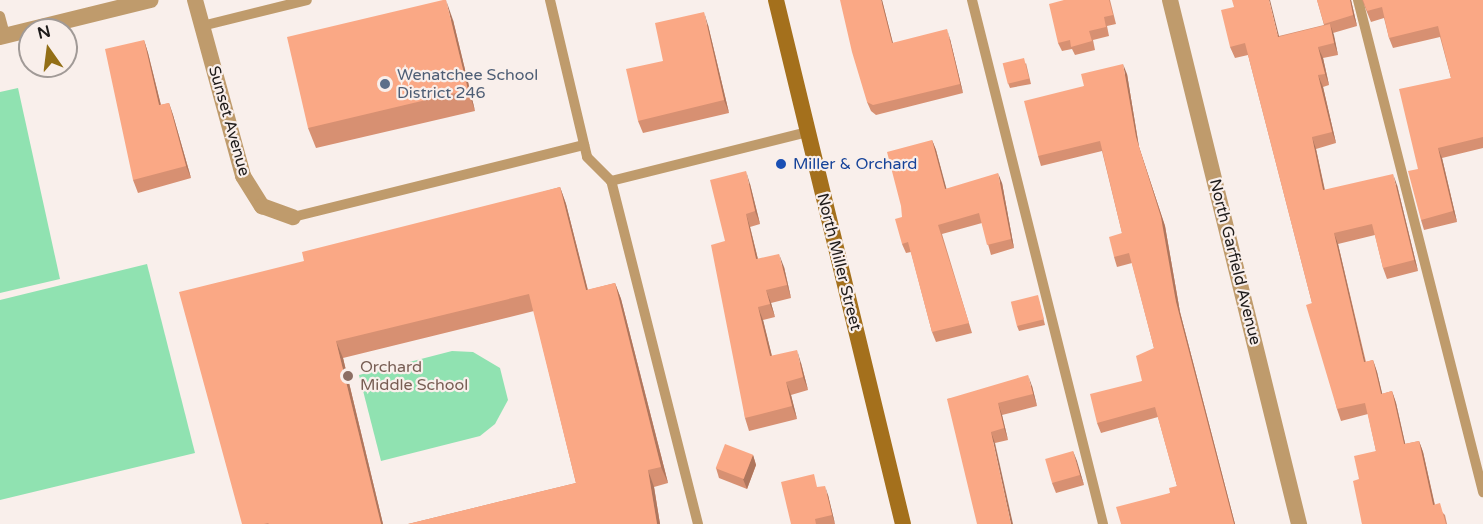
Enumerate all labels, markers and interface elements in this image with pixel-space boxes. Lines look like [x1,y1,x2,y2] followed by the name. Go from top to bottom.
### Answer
[18,18,78,78] north arrow
[35,21,53,44] text: N
[204,64,254,178] street label: Sunset Avenue
[397,65,538,103] place label: Wenatchee School District 246
[378,77,392,91] marker: Wenatchee School District 246
[793,154,917,174] place label: Miller & Orchard
[774,157,788,171] marker: Miller & Orchard
[1205,177,1265,347] street label: North Garfield Avenue
[813,191,865,333] street label: North Miller Street
[360,357,468,395] place label: Orchard Middle School
[341,369,355,383] marker: Orchard Middle School

